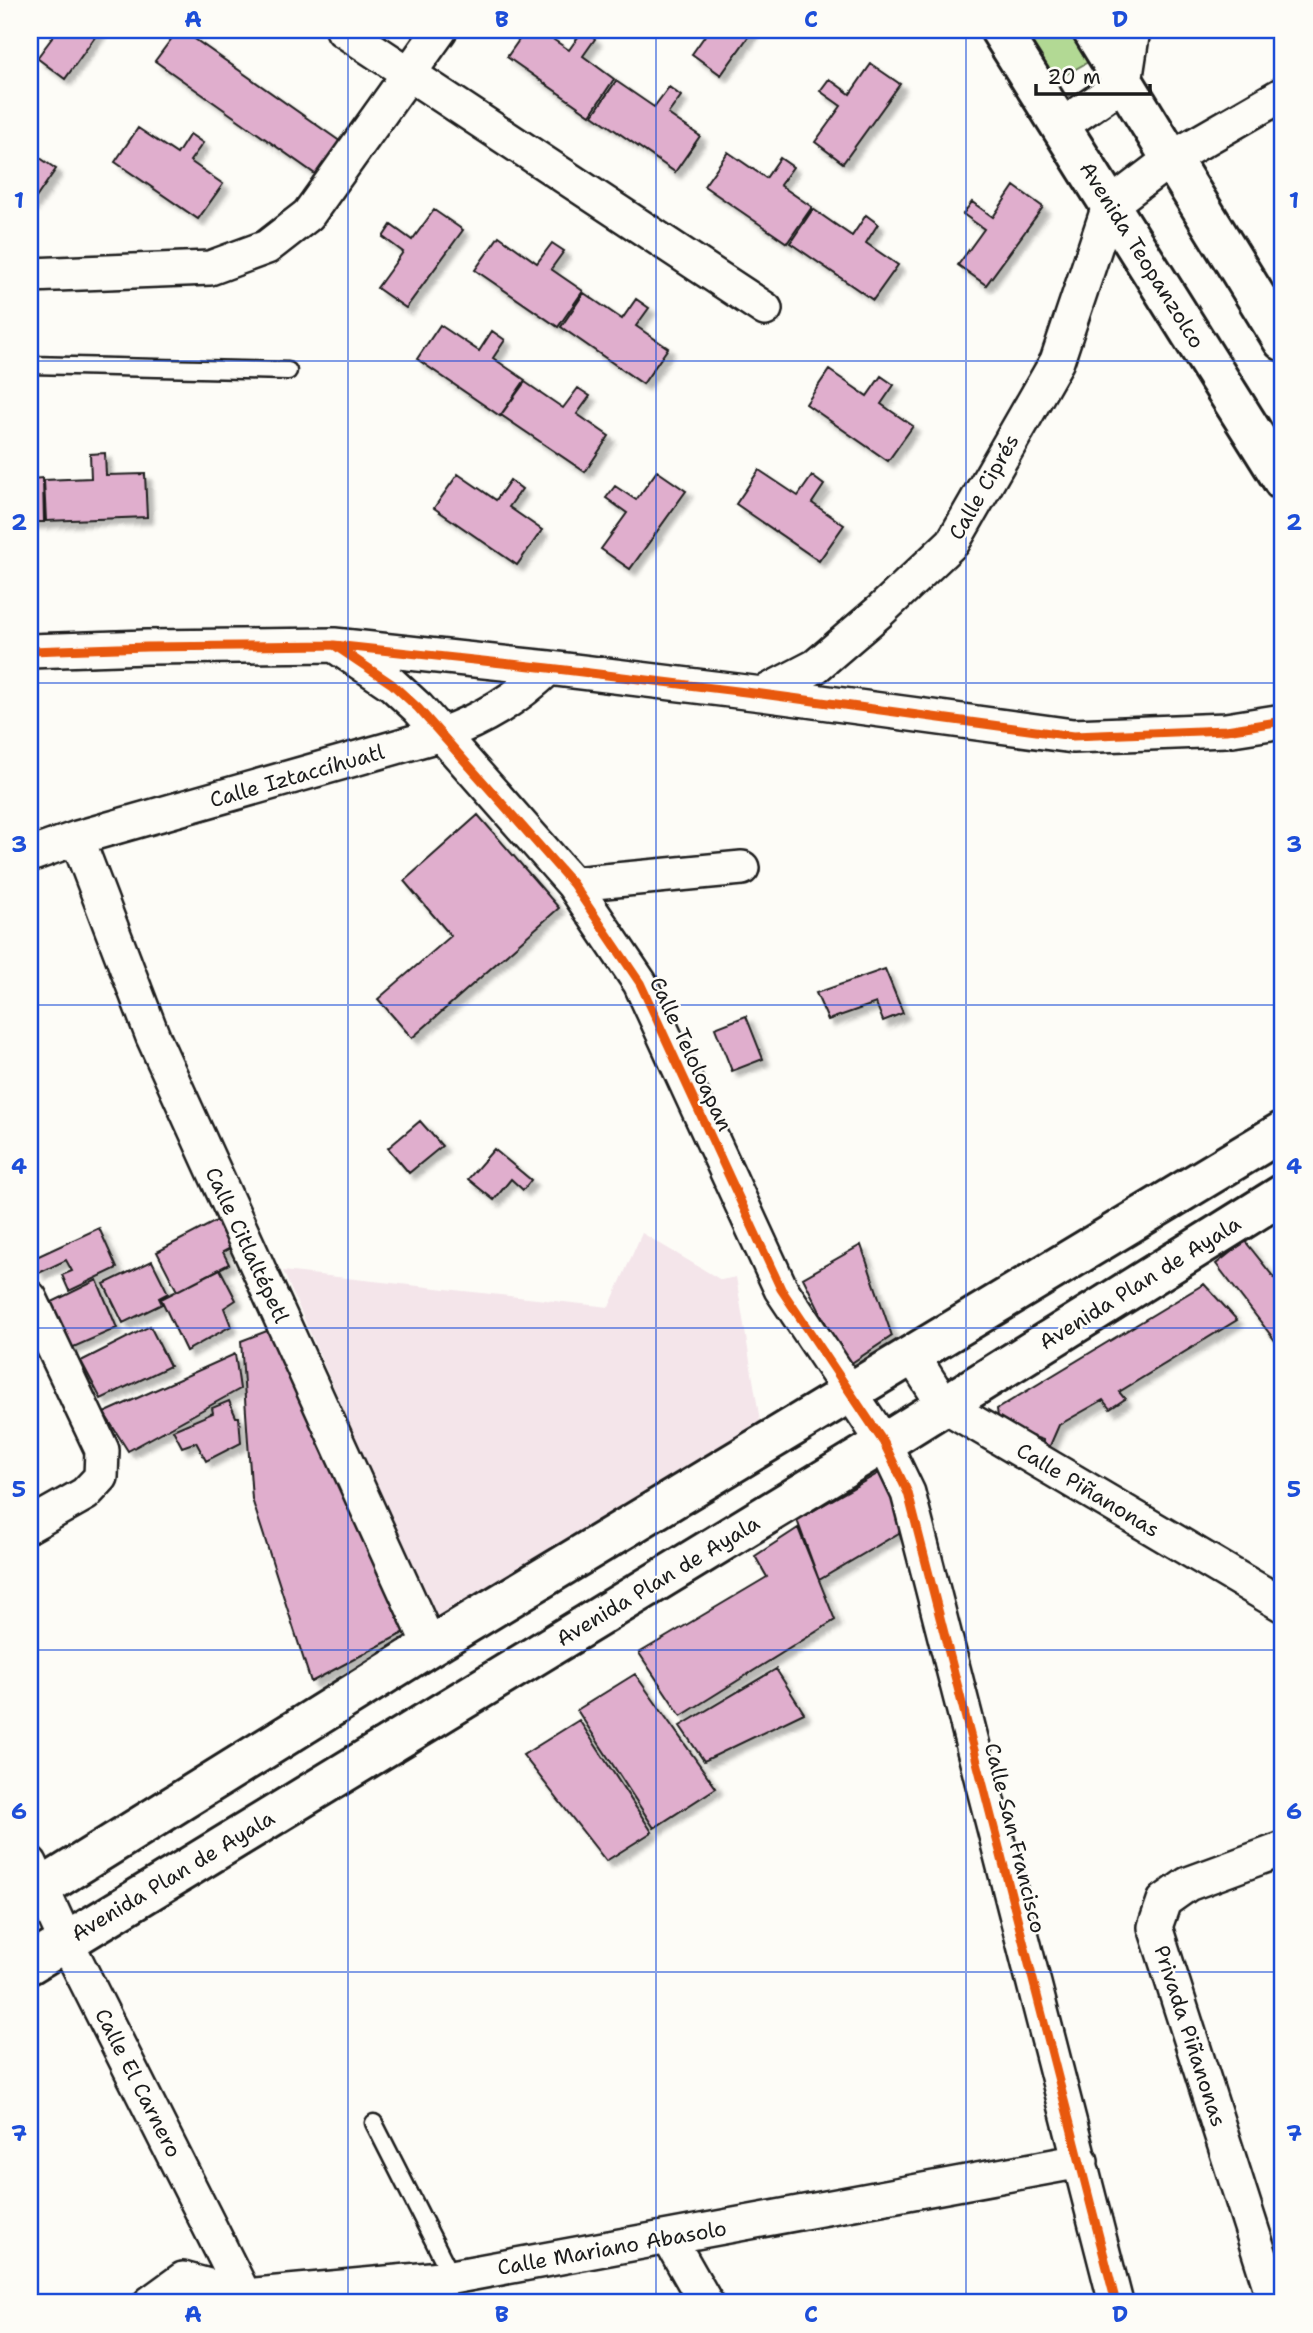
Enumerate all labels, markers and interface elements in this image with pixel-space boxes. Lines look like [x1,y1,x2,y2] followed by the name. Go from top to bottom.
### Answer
[184,4,202,34] text: A
[495,4,509,34] text: B
[804,4,818,34] text: C
[1112,4,1128,34] text: D
[1036,52,1150,96] scale bar
[1047,63,1101,91] text: 20 m
[1073,156,1211,354] street label: Avenida Teopanzolco
[14,185,24,215] text: 1
[1289,185,1299,215] text: 1
[942,429,1026,545] street label: Calle Ciprés
[11,507,27,537] text: 2
[1286,507,1302,537] text: 2
[206,738,388,814] street label: Calle Iztaccíhuatl
[11,829,27,859] text: 3
[1286,829,1302,859] text: 3
[643,972,739,1136] street label: Calle Teloloapan
[11,1151,27,1181] text: 4
[1286,1151,1302,1181] text: 4
[199,1163,296,1328] street label: Calle Citlaltépetl
[1034,1210,1246,1356] street label: Avenida Plan de Ayala
[1011,1436,1165,1544] street label: Calle Piñanonas
[12,1474,26,1504] text: 5
[1287,1474,1301,1504] text: 5
[551,1509,765,1653] street label: Avenida Plan de Ayala
[978,1740,1052,1936] street label: Calle San Francisco
[11,1796,27,1826] text: 6
[1286,1796,1302,1826] text: 6
[66,1804,280,1948] street label: Avenida Plan de Ayala
[1147,1942,1233,2130] street label: Privada Piñanonas
[88,2004,188,2162] street label: Calle El Carnero
[11,2118,27,2148] text: 7
[1286,2118,1302,2148] text: 7
[495,2214,729,2282] street label: Calle Mariano Abasolo
[184,2299,202,2329] text: A
[495,2299,509,2329] text: B
[804,2299,818,2329] text: C
[1112,2299,1128,2329] text: D

